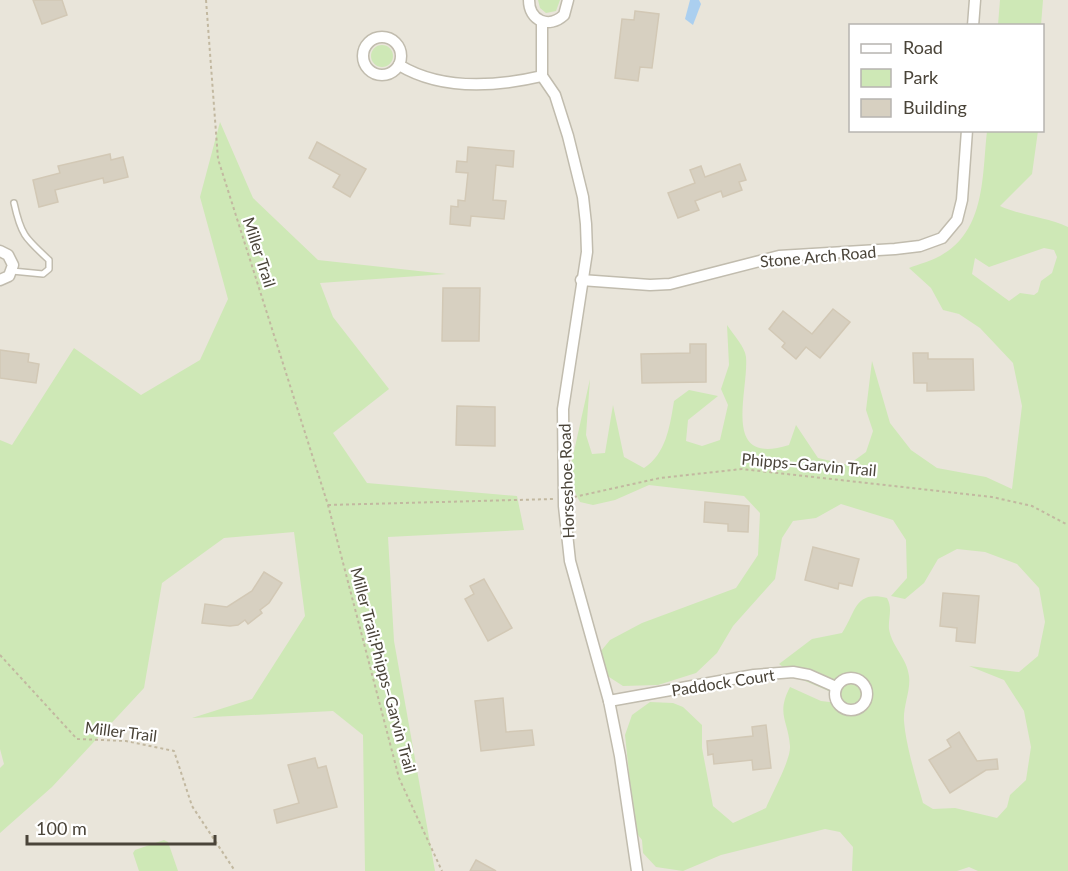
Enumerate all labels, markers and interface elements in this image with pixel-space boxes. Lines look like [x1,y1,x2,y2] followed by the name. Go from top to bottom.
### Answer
[849,24,1044,132] legend
[903,36,943,58] text: Road
[903,66,939,88] text: Park
[903,96,967,118] text: Building
[240,215,280,289] street label: Miller Trail
[759,241,877,271] street label: Stone Arch Road
[554,423,578,539] street label: Horseshoe Road
[741,449,877,479] street label: Phipps–Garvin Trail
[347,565,421,775] street label: Miller Trail;Phipps–Garvin Trail
[670,664,776,700] street label: Paddock Court
[84,717,158,745] street label: Miller Trail
[27,808,214,846] scale bar
[36,817,87,839] text: 100 m

